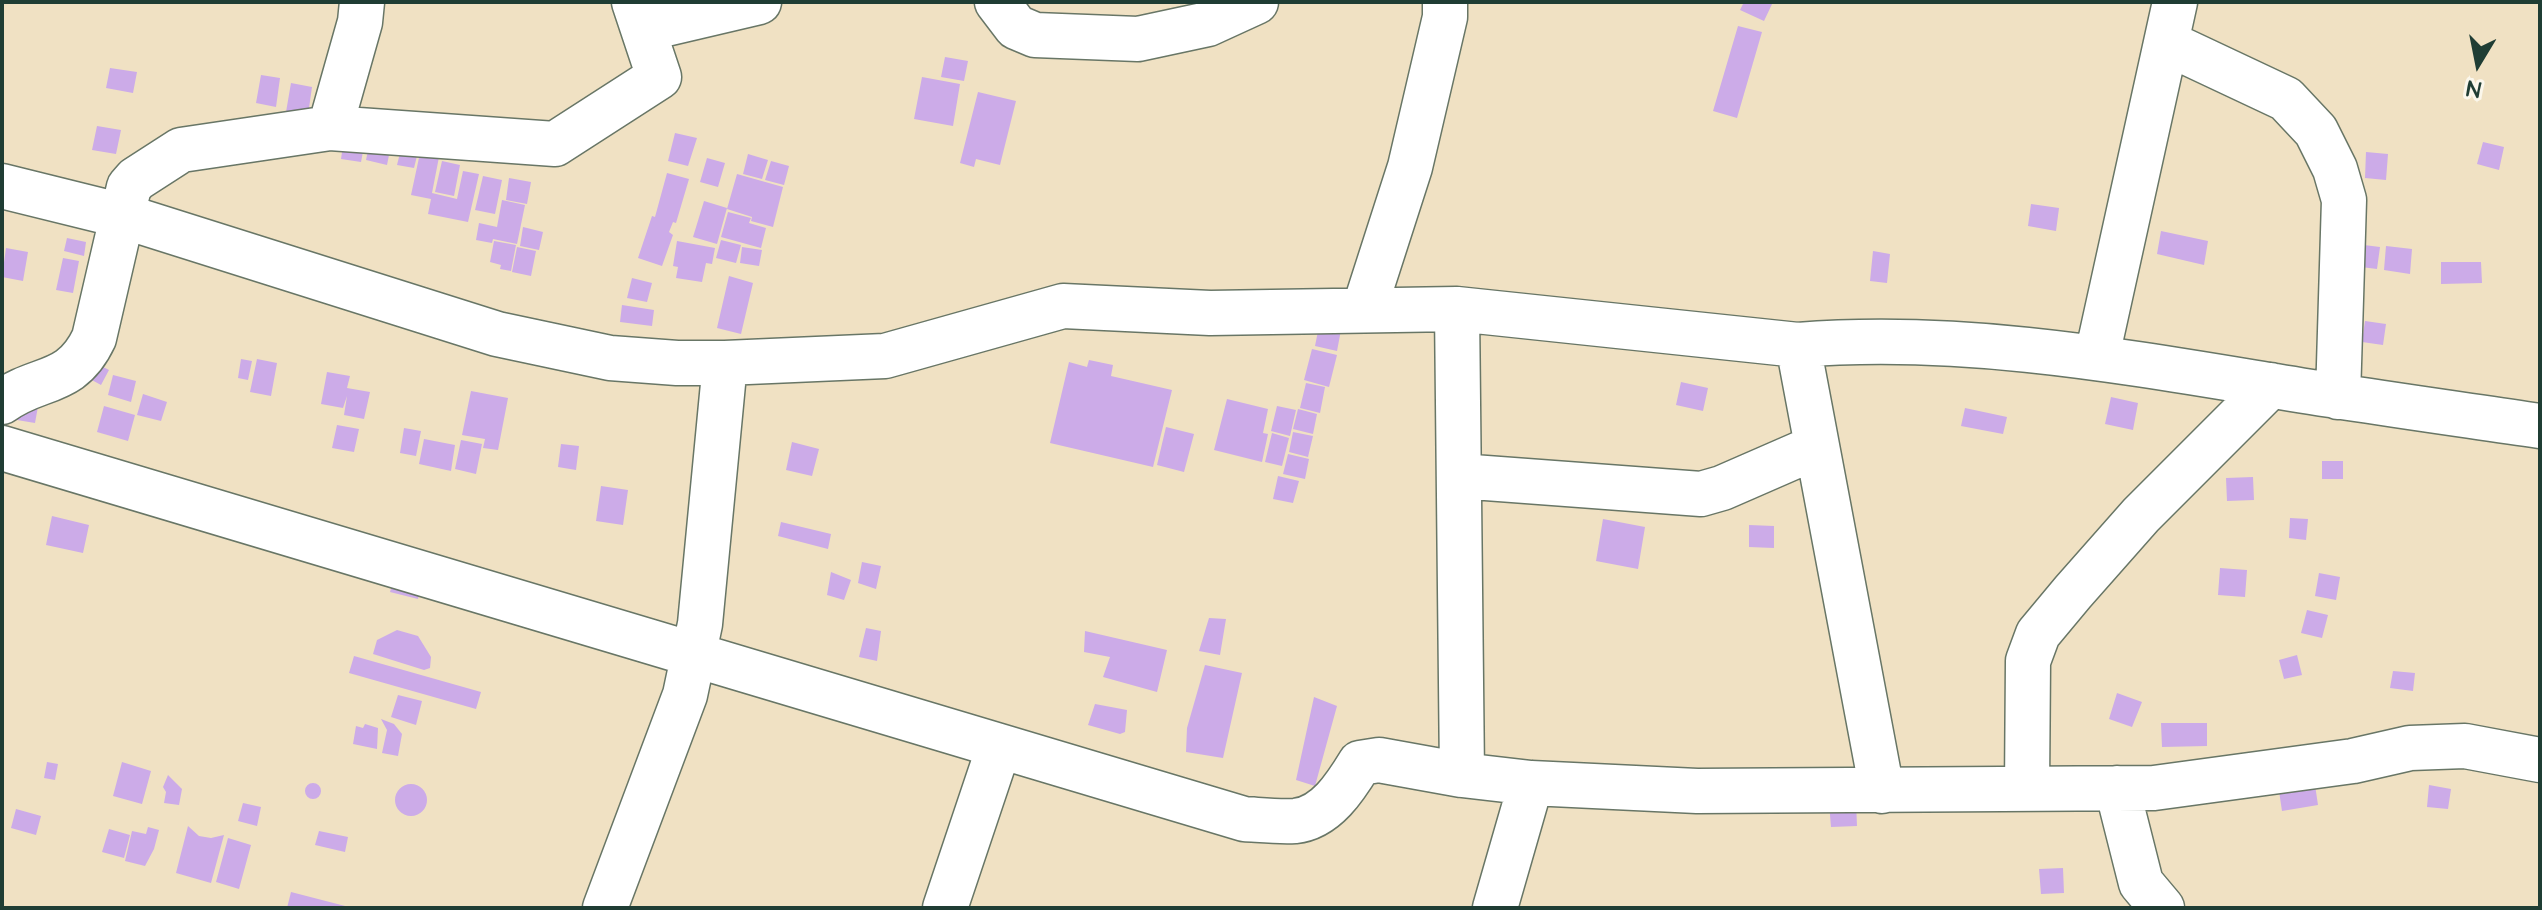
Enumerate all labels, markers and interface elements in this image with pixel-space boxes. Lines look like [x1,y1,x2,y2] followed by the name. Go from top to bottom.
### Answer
[2438,24,2518,104] north arrow
[2464,72,2483,105] text: N

